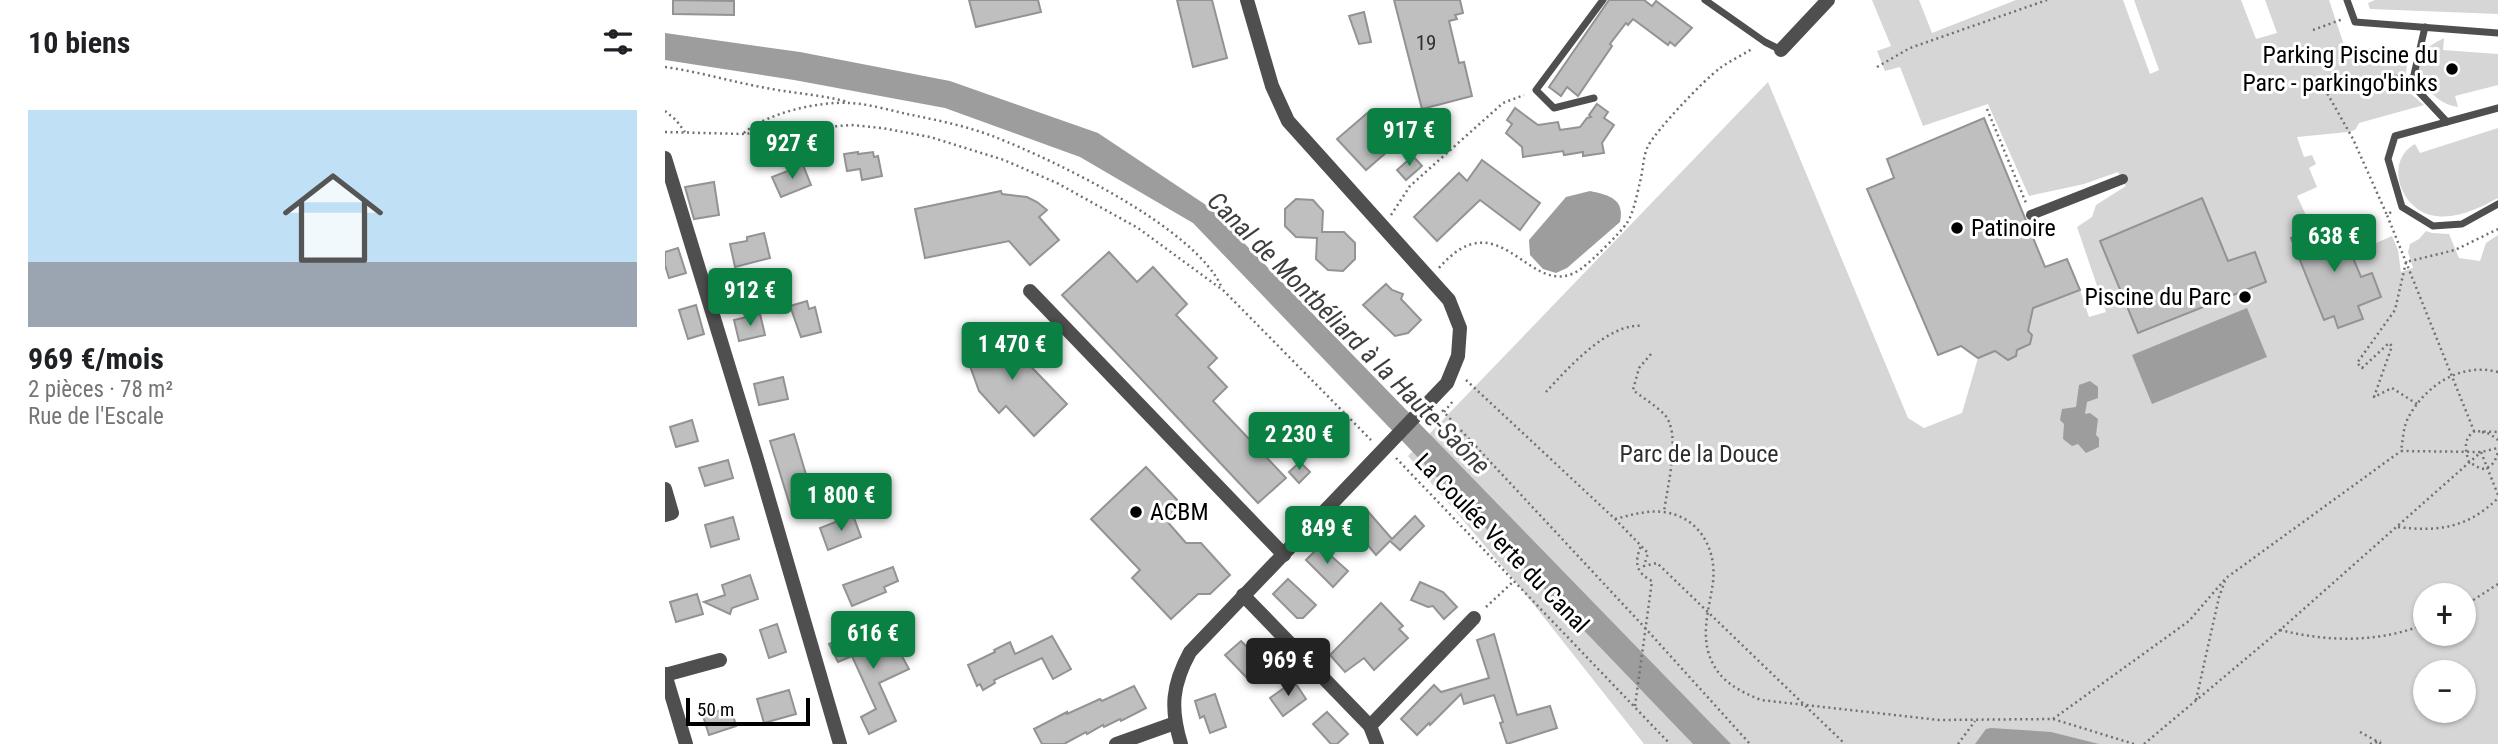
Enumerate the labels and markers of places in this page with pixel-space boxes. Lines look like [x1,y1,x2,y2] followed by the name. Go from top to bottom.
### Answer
[2242,41,2438,97] place label: Parking Piscine du Parc - parkingo'binks
[2444,61,2460,77] marker: Parking Piscine du Parc - parkingo'binks
[1360,108,1458,168] pin: 917 €
[743,122,841,181] pin: 927 €
[1971,214,2056,242] place label: Patinoire
[2285,215,2383,274] pin: 638 €
[1949,220,1965,236] marker: Patinoire
[701,268,799,328] pin: 912 €
[2084,283,2231,311] place label: Piscine du Parc
[2237,289,2253,305] marker: Piscine du Parc
[947,322,1077,382] pin: 1 470 €
[1234,412,1364,472] pin: 2 230 €
[776,474,906,533] pin: 1 800 €
[1150,498,1209,526] place label: ACBM
[1128,504,1144,520] marker: ACBM
[1278,506,1376,566] pin: 849 €
[824,612,922,671] pin: 616 €
[1239,638,1337,698] pin: 969 €

